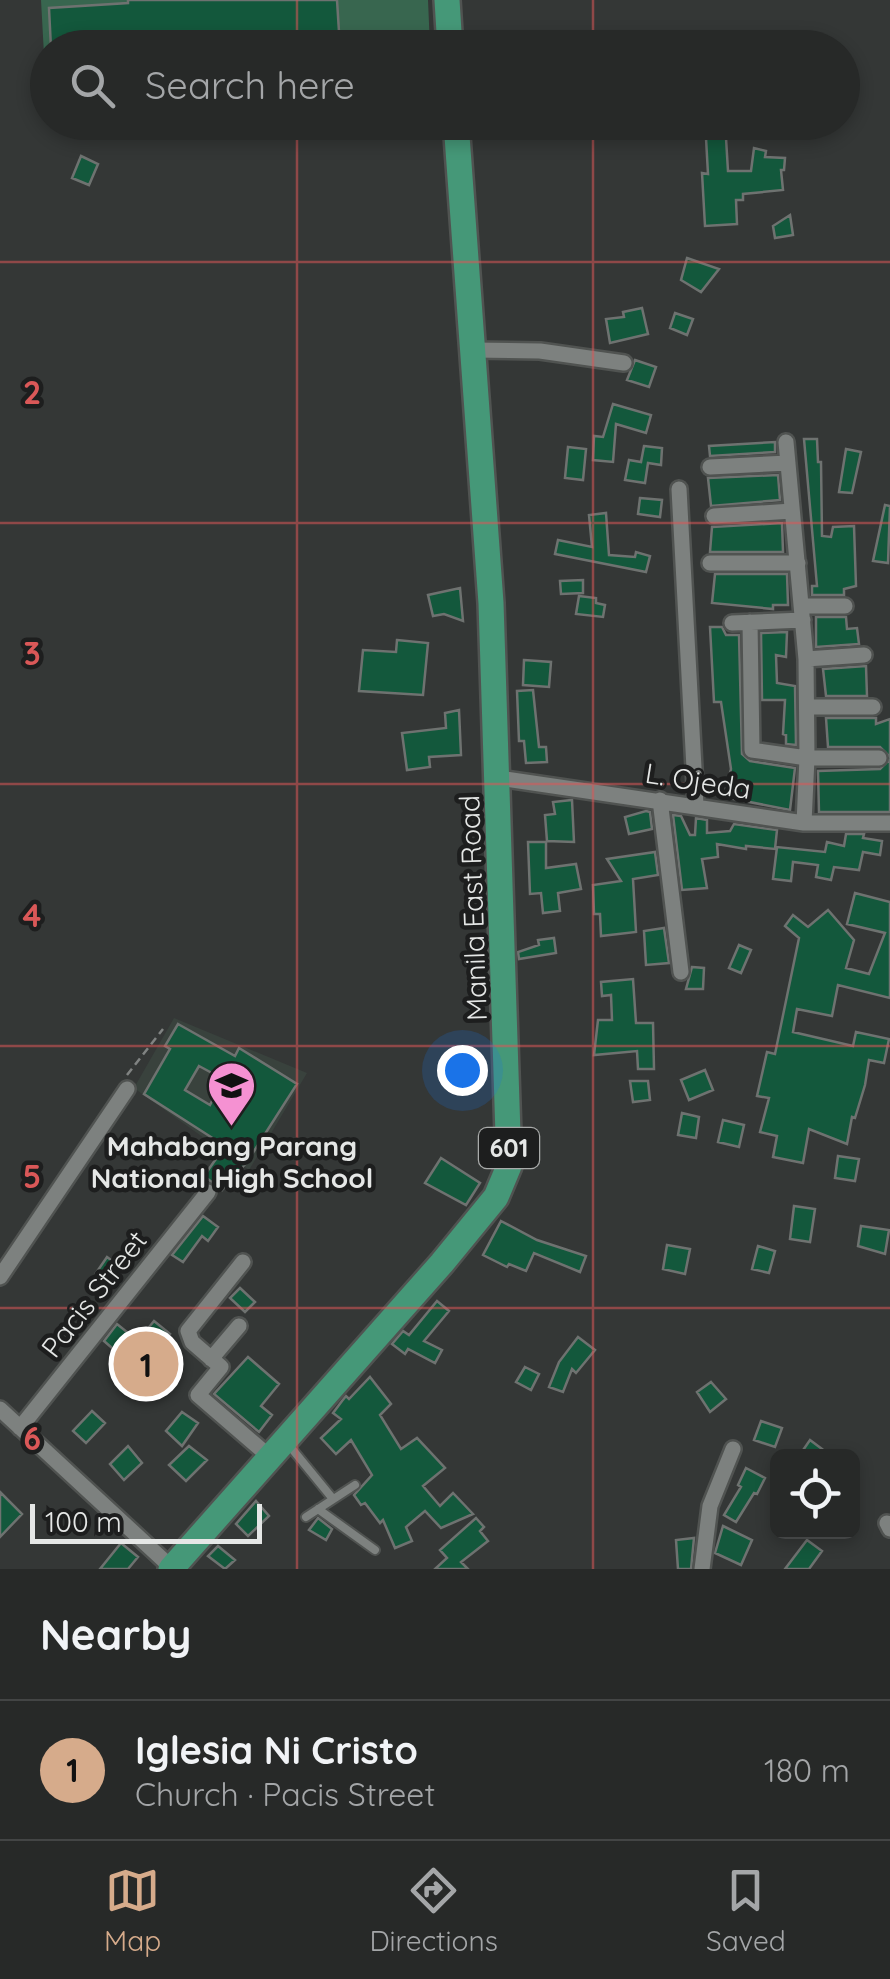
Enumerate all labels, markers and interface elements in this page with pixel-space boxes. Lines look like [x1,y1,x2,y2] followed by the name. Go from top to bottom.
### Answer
[30,30,860,140] search box
[65,58,120,113] icon: search
[145,61,355,109] text: Search here
[23,372,41,412] text: 2
[23,633,41,673] text: 3
[643,755,753,806] street label: L. Ojeda
[451,794,494,1022] street label: Manila East Road
[23,895,42,935] text: 4
[437,1045,488,1096] your location
[206,1060,258,1128] school or university icon: Mahabang Parang National High School
[91,1128,373,1195] place label: Mahabang Parang National High School
[479,1128,539,1168] road number: 601
[23,1156,41,1196] text: 5
[33,1223,154,1364] street label: Pacis Street
[114,1326,178,1402] pin: 1
[23,1418,41,1458] text: 6
[770,1449,860,1539] map controls
[770,1449,860,1539] button: locate
[30,1499,262,1544] scale bar
[45,1504,122,1539] text: 100 m
[40,1608,191,1661] text: Nearby
[135,1726,418,1774] text: Iglesia Ni Cristo
[66,1750,79,1790] text: 1
[764,1750,850,1790] text: 180 m
[135,1774,435,1814] text: Church · Pacis Street
[104,1863,161,1958] tab: Map
[369,1863,498,1958] tab: Directions
[706,1863,786,1958] tab: Saved

